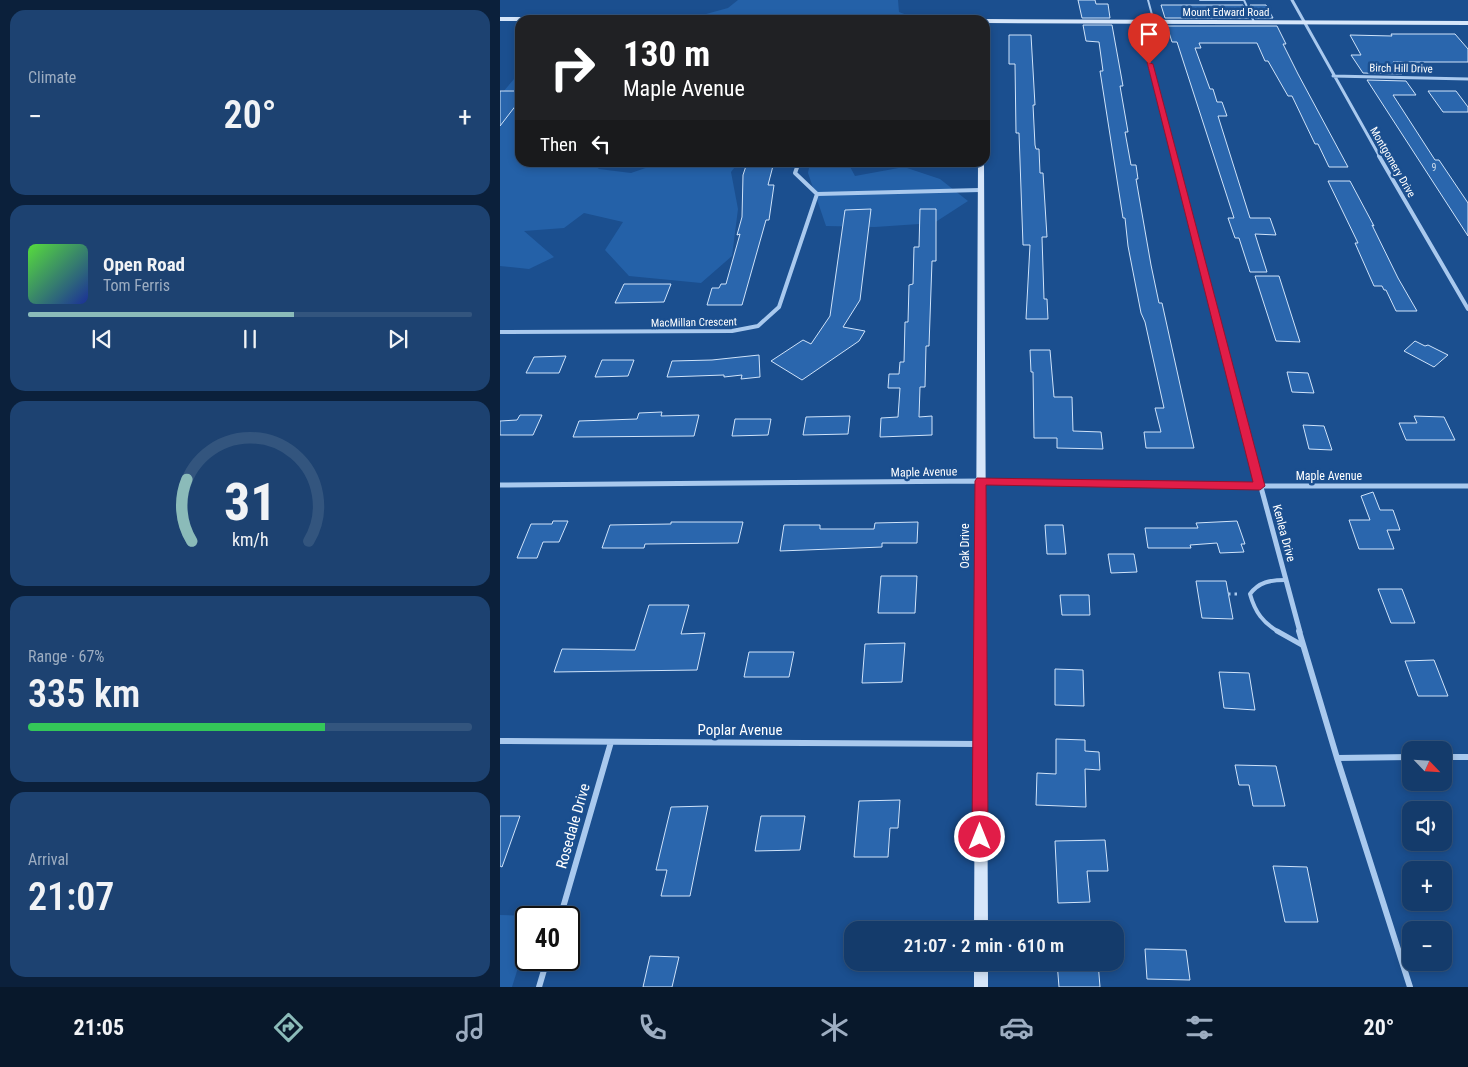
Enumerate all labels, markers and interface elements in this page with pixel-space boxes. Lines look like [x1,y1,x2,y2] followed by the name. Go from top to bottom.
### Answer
[1183,6,1269,19] street label: Mount Edward Road
[1128,13,1170,64] pin
[1135,20,1163,48] icon: arrive
[623,34,710,75] text: 130 m
[540,35,605,100] icon: right
[1369,61,1433,76] street label: Birch Hill Drive
[28,68,76,87] text: Climate
[623,76,745,101] text: Maple Avenue
[224,93,276,137] text: 20°
[28,100,42,133] text: −
[458,100,472,133] text: +
[1367,125,1418,200] street label: Montgomery Drive
[587,130,615,158] icon: left
[540,133,577,156] text: Then
[1432,162,1437,173] house number: 9
[103,253,185,276] text: Open Road
[103,276,170,295] text: Tom Ferris
[651,315,737,330] street label: MacMillan Crescent
[88,325,116,353] icon: previous
[236,325,264,353] icon: pause
[384,325,412,353] icon: next
[891,464,958,480] street label: Maple Avenue
[1296,469,1363,483] street label: Maple Avenue
[224,472,276,533] text: 31
[1270,503,1298,563] street label: Kenlea Drive
[958,523,972,569] street label: Oak Drive
[232,529,268,550] text: km/h
[28,647,104,666] text: Range · 67%
[28,672,140,716] text: 335 km
[698,721,782,739] street label: Poplar Avenue
[1402,741,1452,791] north arrow
[1402,741,1452,971] map controls
[552,781,594,871] street label: Rosedale Drive
[1402,801,1452,851] button: sound
[953,810,1005,862] position arrow
[28,850,69,869] text: Arrival
[1402,861,1452,911] button: +
[28,875,114,919] text: 21:07
[515,906,580,971] speed limit sign: 40
[1402,921,1452,971] button: −
[904,934,1064,957] text: 21:07 · 2 min · 610 m
[271,1010,306,1045] icon: directions
[453,1010,488,1045] icon: music
[635,1010,670,1045] icon: phone
[817,1010,852,1045] icon: climate
[999,1010,1034,1045] icon: car
[1182,1010,1217,1045] icon: filters
[74,1015,124,1040] text: 21:05
[1364,1015,1394,1040] text: 20°

